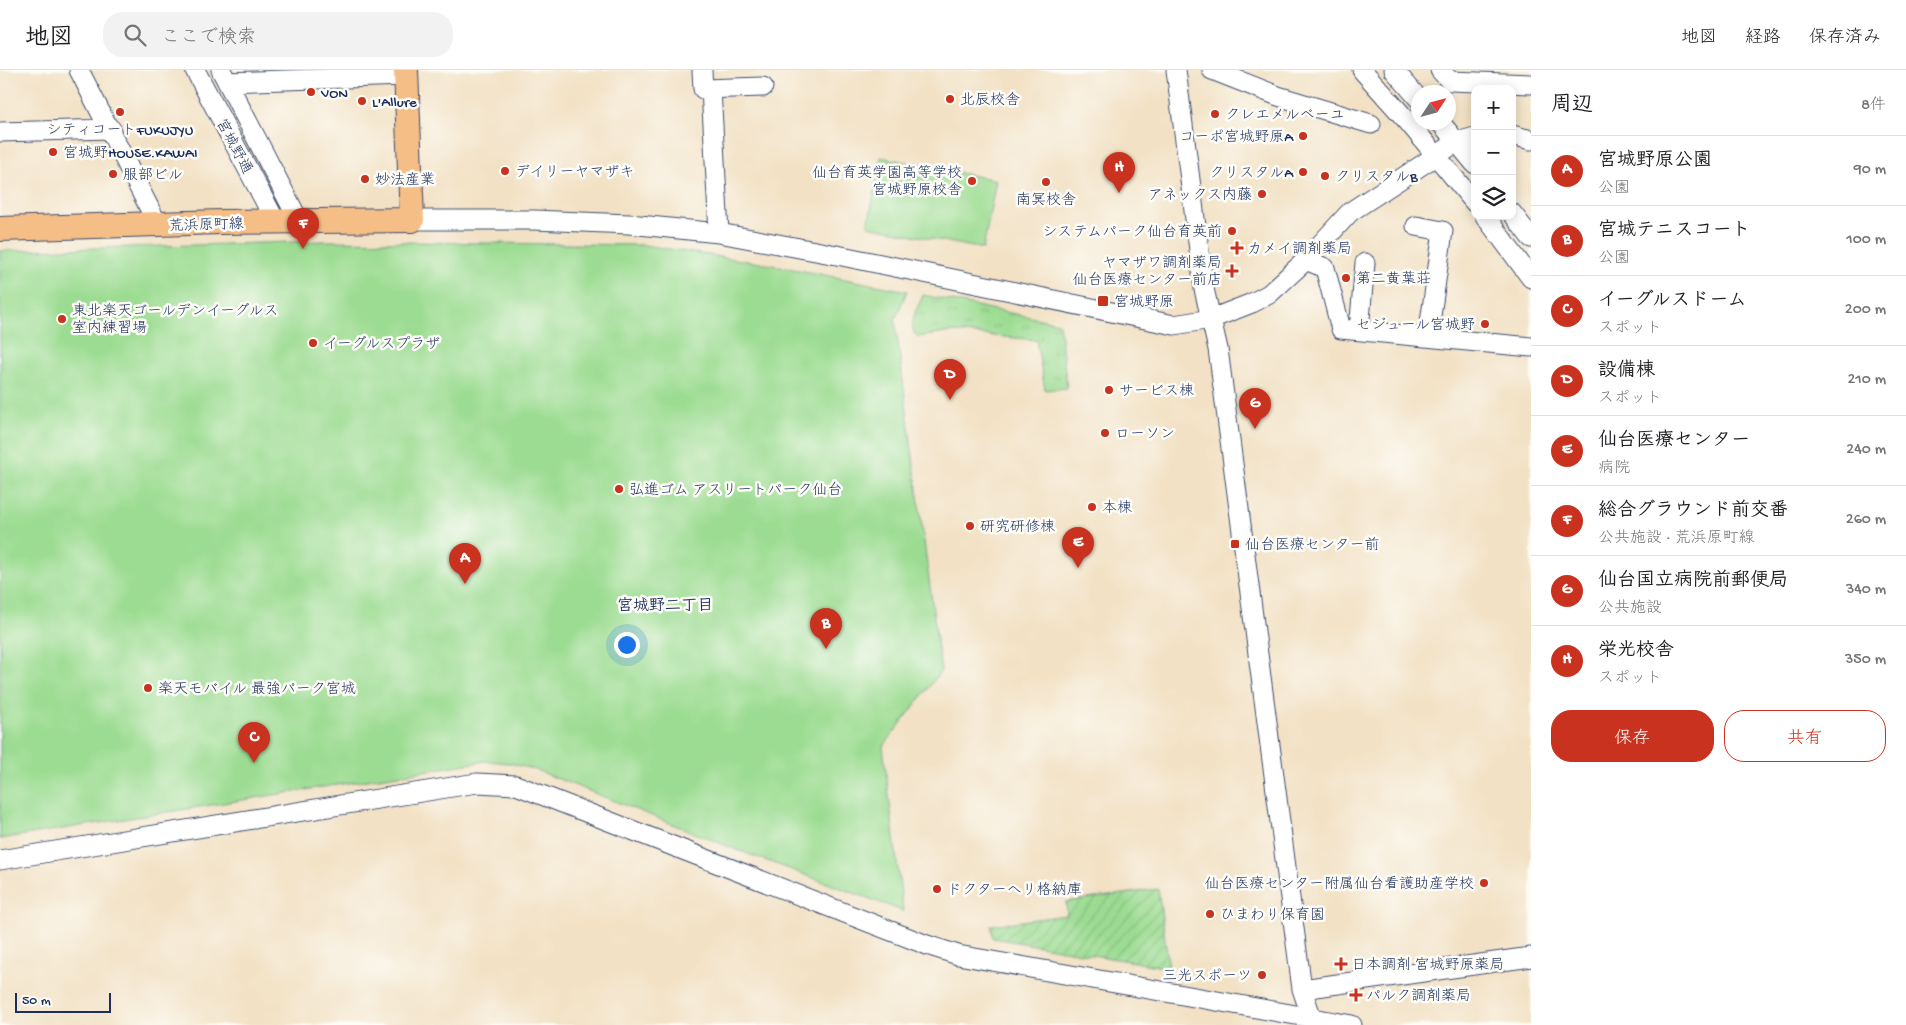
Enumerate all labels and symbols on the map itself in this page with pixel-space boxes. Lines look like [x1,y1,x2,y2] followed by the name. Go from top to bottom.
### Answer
[320,85,348,103] place label: VON
[1411,85,1456,130] north arrow
[305,86,317,98] marker: VON
[960,91,1020,110] place label: 北辰校舎
[944,93,956,105] marker: 北辰校舎
[372,94,417,112] place label: L'Allure
[356,95,368,107] marker: L'Allure
[114,106,126,118] marker: シティコートFUKUJYU
[1225,107,1345,125] place label: クレエメルベーユ
[1209,108,1221,120] marker: クレエメルベーユ
[211,116,256,178] street label: 宮城野通
[47,122,194,140] place label: シティコートFUKUJYU
[1179,128,1294,147] place label: コーポ宮城野原A
[1297,130,1309,142] marker: コーポ宮城野原A
[63,144,198,163] place label: 宮城野HOUSE.KAWAI
[47,146,59,158] marker: 宮城野HOUSE.KAWAI
[1103,152,1135,193] pin: H
[515,164,634,182] place label: デイリーヤマザキ
[812,164,962,200] place label: 仙台育英学園高等学校 宮城野原校舎
[499,165,511,177] marker: デイリーヤマザキ
[1209,165,1294,183] place label: クリスタルA
[1297,166,1309,178] marker: クリスタルA
[123,167,183,185] place label: 服部ビル
[107,168,119,180] marker: 服部ビル
[1335,169,1418,187] place label: クリスタルB
[1319,170,1331,182] marker: クリスタルB
[375,171,435,190] place label: 妙法産業
[359,173,371,185] marker: 妙法産業
[966,175,978,187] marker: 仙台育英学園高等学校 宮城野原校舎
[1040,176,1052,188] marker: 南冥校舎
[1148,186,1252,205] place label: アネックス内藤
[1256,188,1268,200] marker: アネックス内藤
[1016,191,1076,210] place label: 南冥校舎
[287,208,319,249] pin: F
[168,215,244,236] street label: 荒浜原町線
[1042,223,1222,242] place label: システムパーク仙台育英前
[1226,225,1238,237] marker: システムパーク仙台育英前
[1247,240,1352,259] place label: カメイ調剤薬局
[1231,242,1243,254] marker: カメイ調剤薬局
[1073,254,1222,290] place label: ヤマザワ調剤薬局 仙台医療センター前店
[1226,265,1238,277] marker: ヤマザワ調剤薬局 仙台医療センター前店
[1356,270,1431,289] place label: 第二黄葉荘
[1340,272,1352,284] marker: 第二黄葉荘
[1114,293,1174,312] place label: 宮城野原
[1096,294,1110,308] marker: 宮城野原
[72,302,278,338] place label: 東北楽天ゴールデンイーグルス 室内練習場
[56,313,68,325] marker: 東北楽天ゴールデンイーグルス 室内練習場
[1356,316,1475,335] place label: セジュール宮城野
[1479,318,1491,330] marker: セジュール宮城野
[323,335,440,354] place label: イーグルスプラザ
[307,337,319,349] marker: イーグルスプラザ
[934,359,966,400] pin: D
[1119,382,1194,401] place label: サービス棟
[1103,384,1115,396] marker: サービス棟
[1239,388,1271,429] pin: G
[1115,426,1175,444] place label: ローソン
[1099,427,1111,439] marker: ローソン
[629,481,842,500] place label: 弘進ゴム アスリートパーク仙台
[613,483,625,495] marker: 弘進ゴム アスリートパーク仙台
[1102,499,1132,518] place label: 本棟
[1086,501,1098,513] marker: 本棟
[980,518,1055,537] place label: 研究研修棟
[964,520,976,532] marker: 研究研修棟
[1062,527,1094,568] pin: E
[1245,536,1379,555] place label: 仙台医療センター前
[1229,538,1241,550] marker: 仙台医療センター前
[449,543,481,584] pin: A
[617,596,713,617] district label: 宮城野二丁目
[810,608,842,649] pin: B
[614,632,640,658] your location
[158,680,356,699] place label: 楽天モバイル 最強パーク宮城
[142,682,154,694] marker: 楽天モバイル 最強パーク宮城
[238,722,270,763] pin: C
[1205,875,1474,894] place label: 仙台医療センター附属仙台看護助産学校
[1478,877,1490,889] marker: 仙台医療センター附属仙台看護助産学校
[947,881,1082,900] place label: ドクターヘリ格納庫
[931,883,943,895] marker: ドクターヘリ格納庫
[1220,906,1325,925] place label: ひまわり保育園
[1204,908,1216,920] marker: ひまわり保育園
[1351,956,1505,975] place label: 日本調剤 宮城野原薬局
[1335,958,1347,970] marker: 日本調剤 宮城野原薬局
[1162,968,1252,986] place label: 三光スポーツ
[1256,969,1268,981] marker: 三光スポーツ
[1366,987,1471,1006] place label: パルク調剤薬局
[1350,989,1362,1001] marker: パルク調剤薬局
[15,990,111,1013] scale bar

